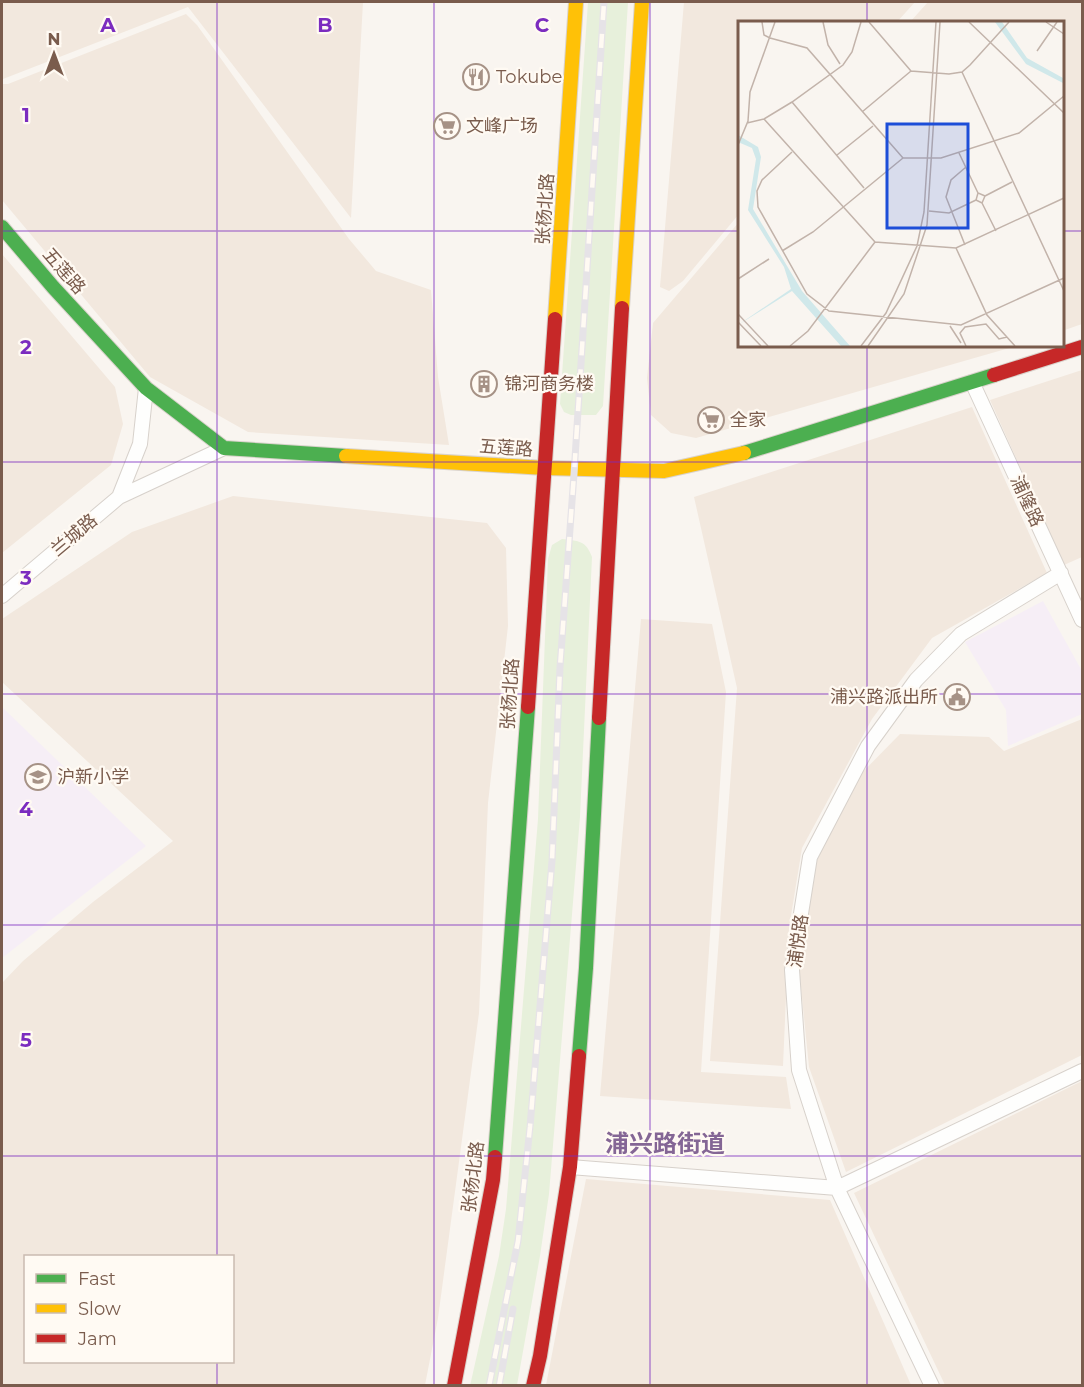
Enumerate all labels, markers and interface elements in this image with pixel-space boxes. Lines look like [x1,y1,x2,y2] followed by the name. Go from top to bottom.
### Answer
[99,13,116,37] text: A
[317,13,333,37] text: B
[535,13,550,37] text: C
[738,21,1063,346] inset map
[24,24,84,84] north arrow
[48,30,60,49] text: N
[461,62,491,92] restaurant icon: Tokube
[496,66,563,88] place label: Tokube
[22,103,30,127] text: 1
[432,111,462,141] supermarket icon: 文峰广场
[466,115,538,137] place label: 文峰广场
[532,172,558,246] street label: 张杨北路
[38,243,90,299] street label: 五莲路
[20,335,32,359] text: 2
[469,369,499,399] building icon: 锦河商务楼
[504,373,594,395] place label: 锦河商务楼
[696,405,726,435] supermarket icon: 全家
[730,409,766,431] place label: 全家
[478,435,534,461] street label: 五莲路
[1006,472,1048,530] street label: 浦隆路
[46,509,102,561] street label: 兰城路
[19,566,32,590] text: 3
[497,657,523,731] street label: 张杨北路
[942,682,972,712] public building icon: 浦兴路派出所
[830,686,938,708] place label: 浦兴路派出所
[23,762,53,792] school or university icon: 沪新小学
[57,766,129,788] place label: 沪新小学
[19,797,33,821] text: 4
[783,913,813,969] street label: 浦悦路
[20,1028,32,1052] text: 5
[605,1129,725,1158] district label: 浦兴路街道
[458,1140,488,1214] street label: 张杨北路
[24,1255,234,1363] legend
[78,1268,116,1290] text: Fast
[78,1298,121,1320] text: Slow
[77,1328,117,1350] text: Jam

